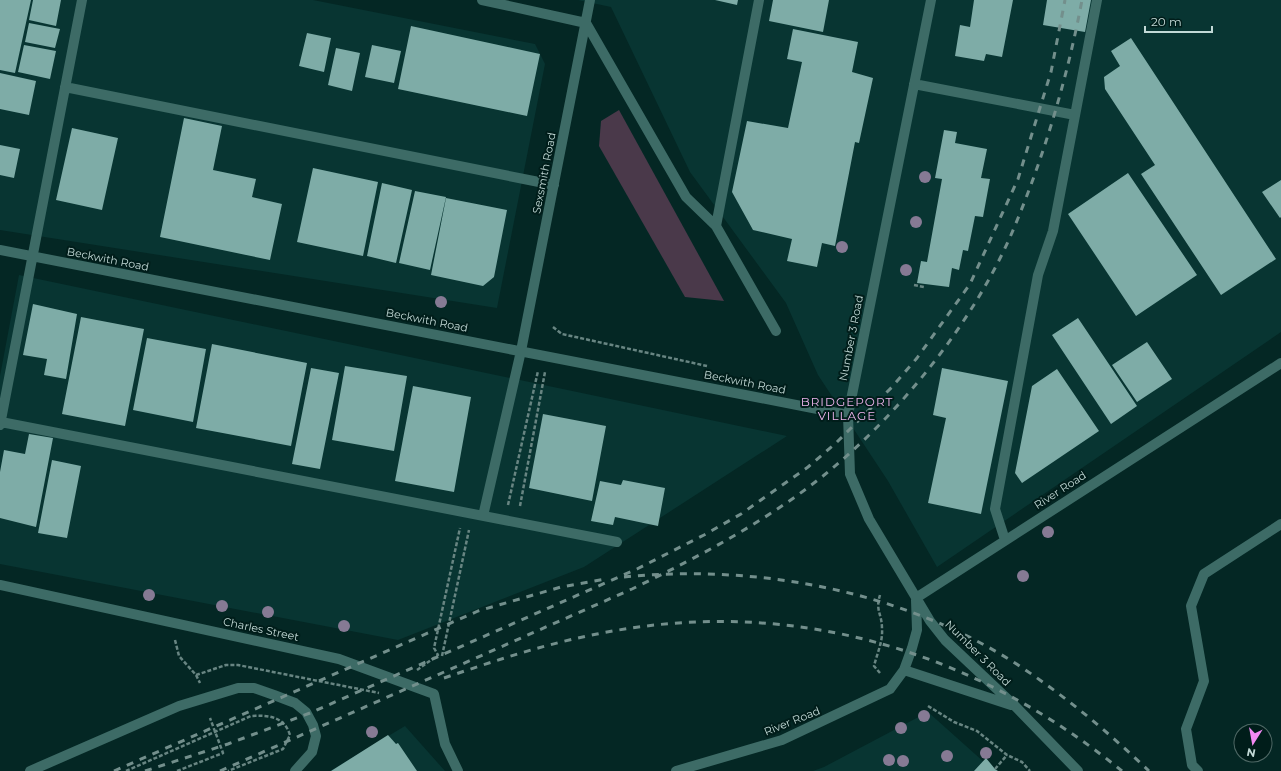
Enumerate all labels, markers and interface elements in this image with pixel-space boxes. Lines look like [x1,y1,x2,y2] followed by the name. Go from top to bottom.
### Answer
[1145,8,1212,34] scale bar
[1151,14,1182,29] text: 20 m
[529,131,559,215] street label: Sexsmith Road
[66,244,150,274] street label: Beckwith Road
[836,294,866,382] street label: Number 3 Road
[385,305,469,335] street label: Beckwith Road
[703,367,787,397] street label: Beckwith Road
[801,394,893,423] district label: BRIDGEPORT VILLAGE
[1031,468,1089,512] street label: River Road
[222,614,301,644] street label: Charles Street
[942,617,1014,689] street label: Number 3 Road
[762,703,822,739] street label: River Road
[1233,723,1273,763] north arrow
[1245,745,1257,761] text: N

